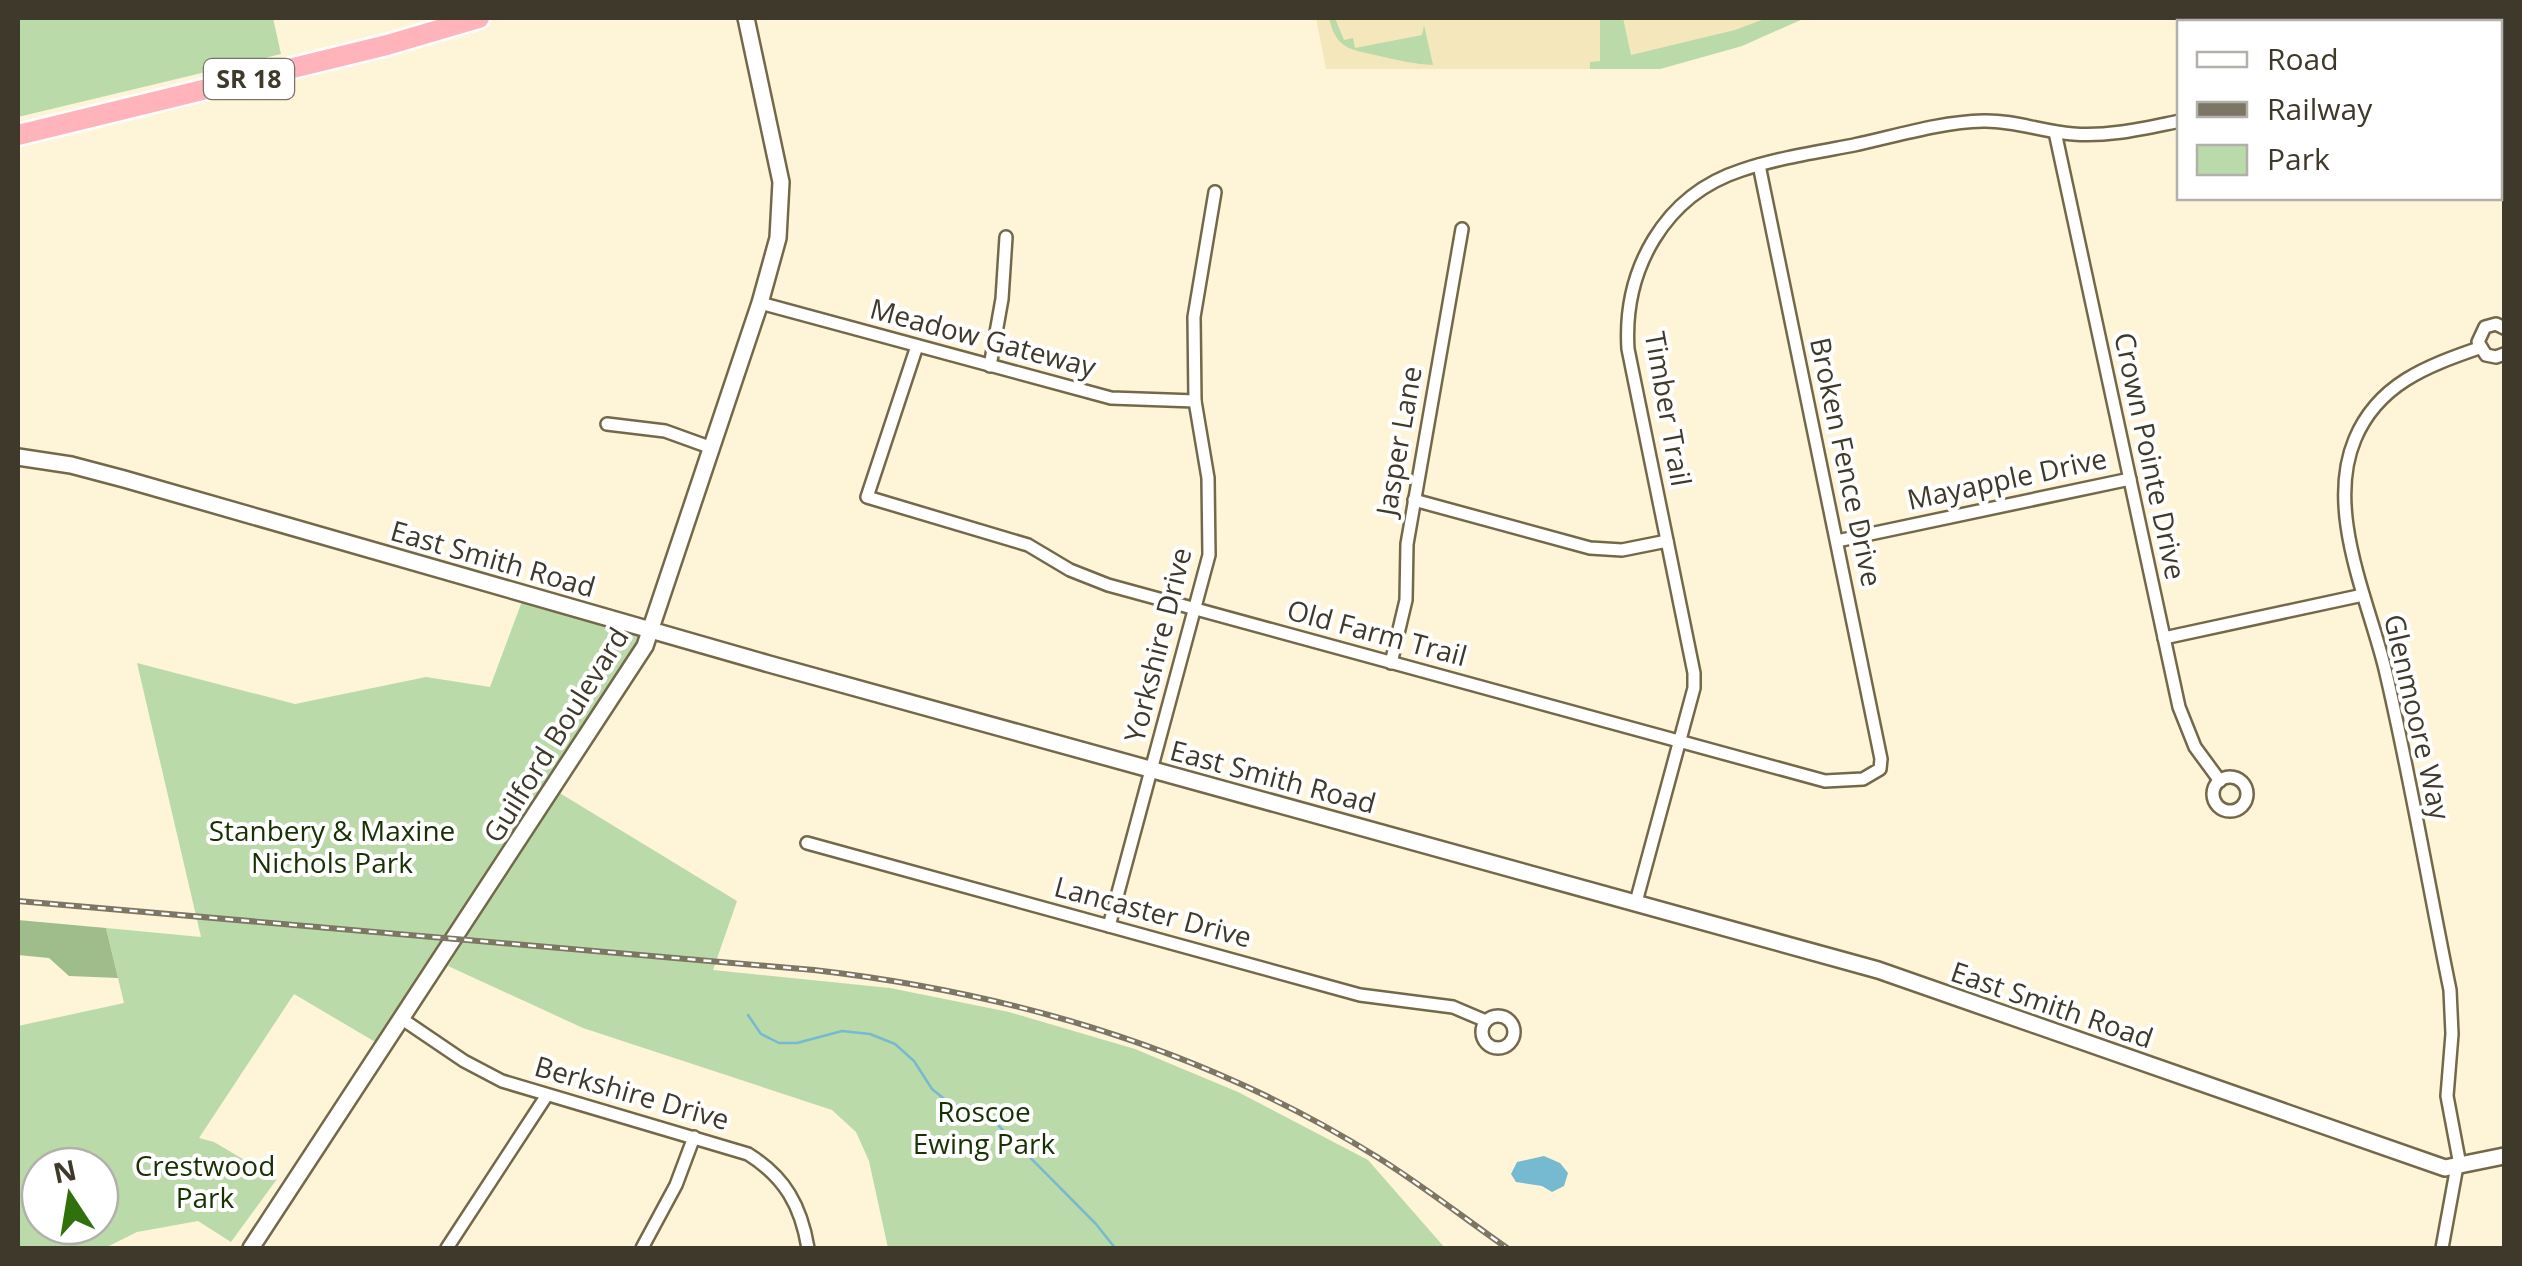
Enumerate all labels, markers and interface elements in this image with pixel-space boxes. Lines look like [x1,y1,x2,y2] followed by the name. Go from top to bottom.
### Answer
[2177,20,2502,200] legend
[2267,38,2339,79] text: Road
[204,59,294,99] road number: SR 18
[2267,88,2373,129] text: Railway
[2267,138,2330,179] text: Park
[866,289,1101,386] street label: Meadow Gateway
[1637,328,1701,489] street label: Timber Trail
[2106,329,2196,583] street label: Crown Pointe Drive
[1802,334,1892,590] street label: Broken Fence Drive
[1366,363,1430,521] street label: Jasper Lane
[1903,438,2110,518] street label: Mayapple Drive
[386,511,600,605] street label: East Smith Road
[1114,544,1200,746] street label: Yorkshire Drive
[1283,590,1471,674] street label: Old Farm Trail
[2376,610,2460,824] street label: Glenmoore Way
[474,620,637,849] street label: Guilford Boulevard
[1166,730,1380,822] street label: East Smith Road
[209,811,455,881] park label: Stanbery & Maxine Nichols Park
[1050,866,1256,956] street label: Lancaster Drive
[1946,952,2158,1056] street label: East Smith Road
[531,1046,734,1138] street label: Berkshire Drive
[913,1092,1056,1162] park label: Roscoe Ewing Park
[20,1146,120,1246] north arrow
[135,1146,275,1216] park label: Crestwood Park
[50,1150,80,1192] text: N

